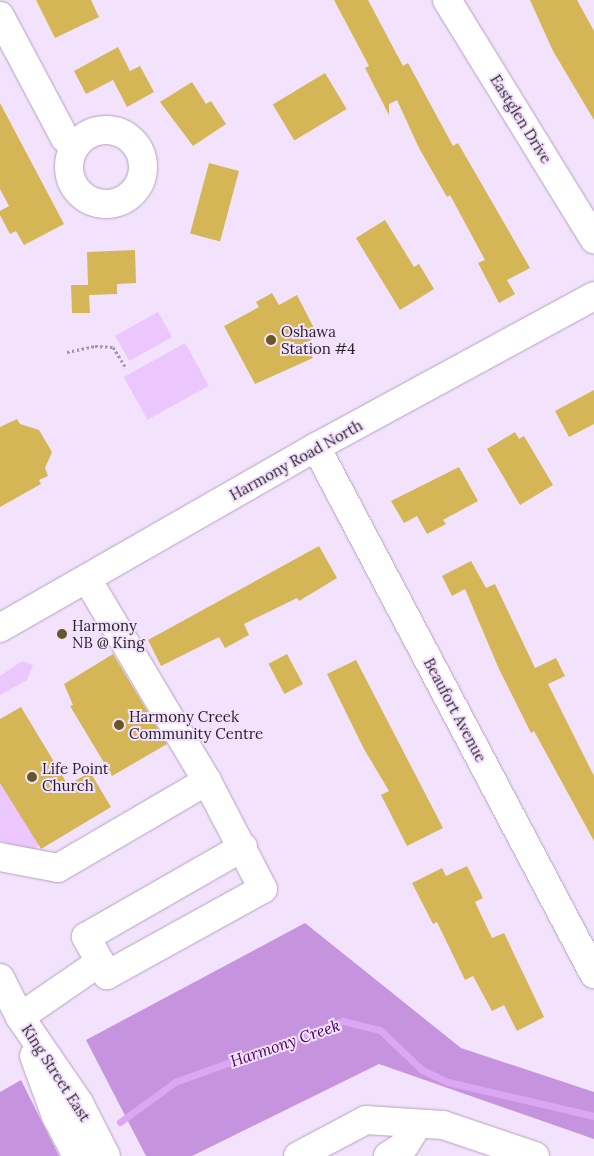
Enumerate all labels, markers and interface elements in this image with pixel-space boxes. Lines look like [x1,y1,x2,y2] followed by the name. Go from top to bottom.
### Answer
[487,71,555,167] street label: Eastglen Drive
[281,322,355,357] place label: Oshawa Station #4
[265,334,277,346] marker: Oshawa Station #4
[226,416,366,504] street label: Harmony Road North
[72,616,144,651] place label: Harmony NB @ King
[56,628,68,640] marker: Harmony NB @ King
[420,655,490,765] street label: Beaufort Avenue
[129,707,263,742] place label: Harmony Creek Community Centre
[113,719,125,731] marker: Harmony Creek Community Centre
[42,759,109,794] place label: Life Point Church
[26,771,38,783] marker: Life Point Church
[228,1015,342,1071] water label: Harmony Creek
[18,1021,94,1125] street label: King Street East

